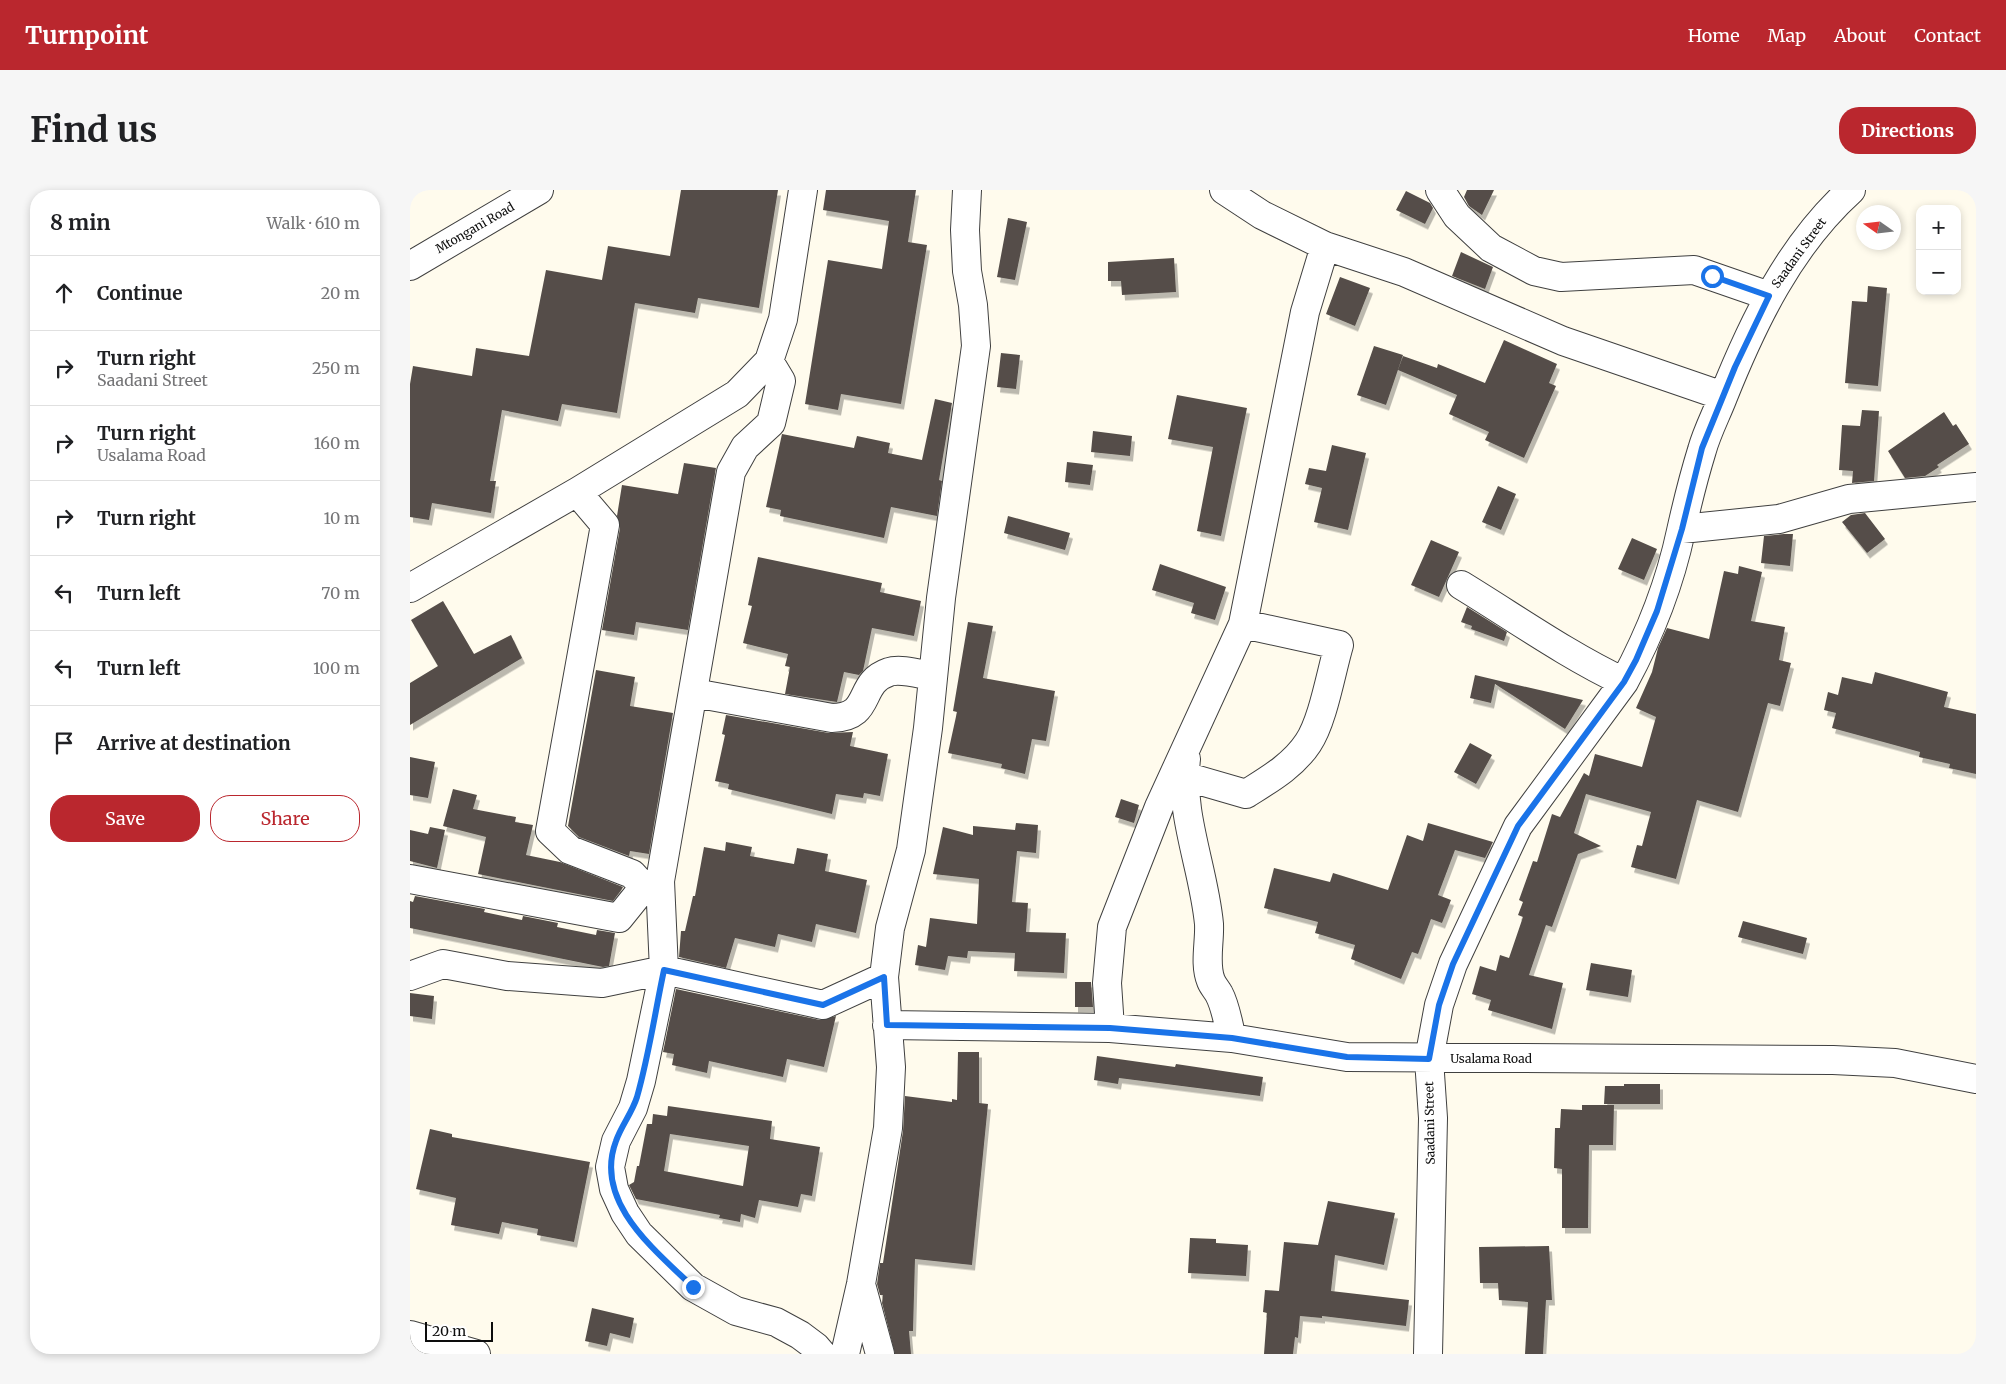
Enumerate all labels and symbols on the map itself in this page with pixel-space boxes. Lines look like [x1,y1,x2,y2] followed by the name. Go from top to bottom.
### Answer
[433,199,517,256] street label: Mtongani Road
[1856,205,1901,250] north arrow
[1768,214,1829,291] street label: Saadani Street
[1701,265,1724,288] route start
[1450,1051,1532,1066] street label: Usalama Road
[1421,1081,1438,1165] street label: Saadani Street
[682,1276,705,1299] route end
[425,1319,492,1342] scale bar

